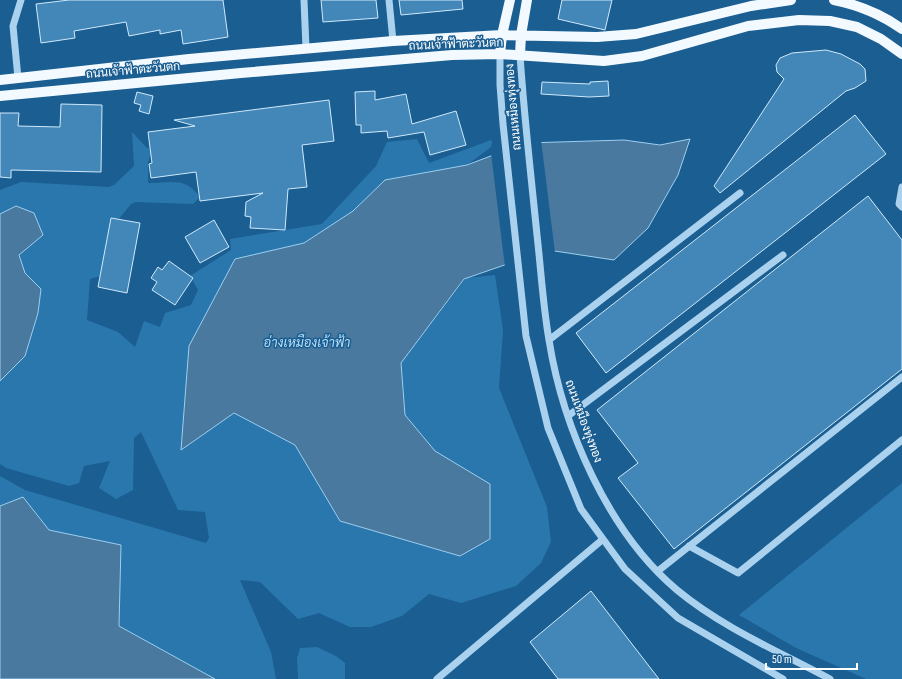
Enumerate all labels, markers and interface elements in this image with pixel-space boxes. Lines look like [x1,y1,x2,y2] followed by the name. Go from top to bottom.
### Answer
[408,35,504,54] street label: ถนนเจ้าฟ้าตะวันตก
[85,59,181,82] street label: ถนนเจ้าฟ้าตะวันตก
[502,63,526,151] street label: ถนนเหมืองทุ่งทอง
[264,333,350,351] water label: อ่างเหมืองเจ้าฟ้า
[561,378,605,465] street label: ถนนเหมืองทุ่งทอง
[766,645,857,671] scale bar
[772,652,792,667] text: 50 m

